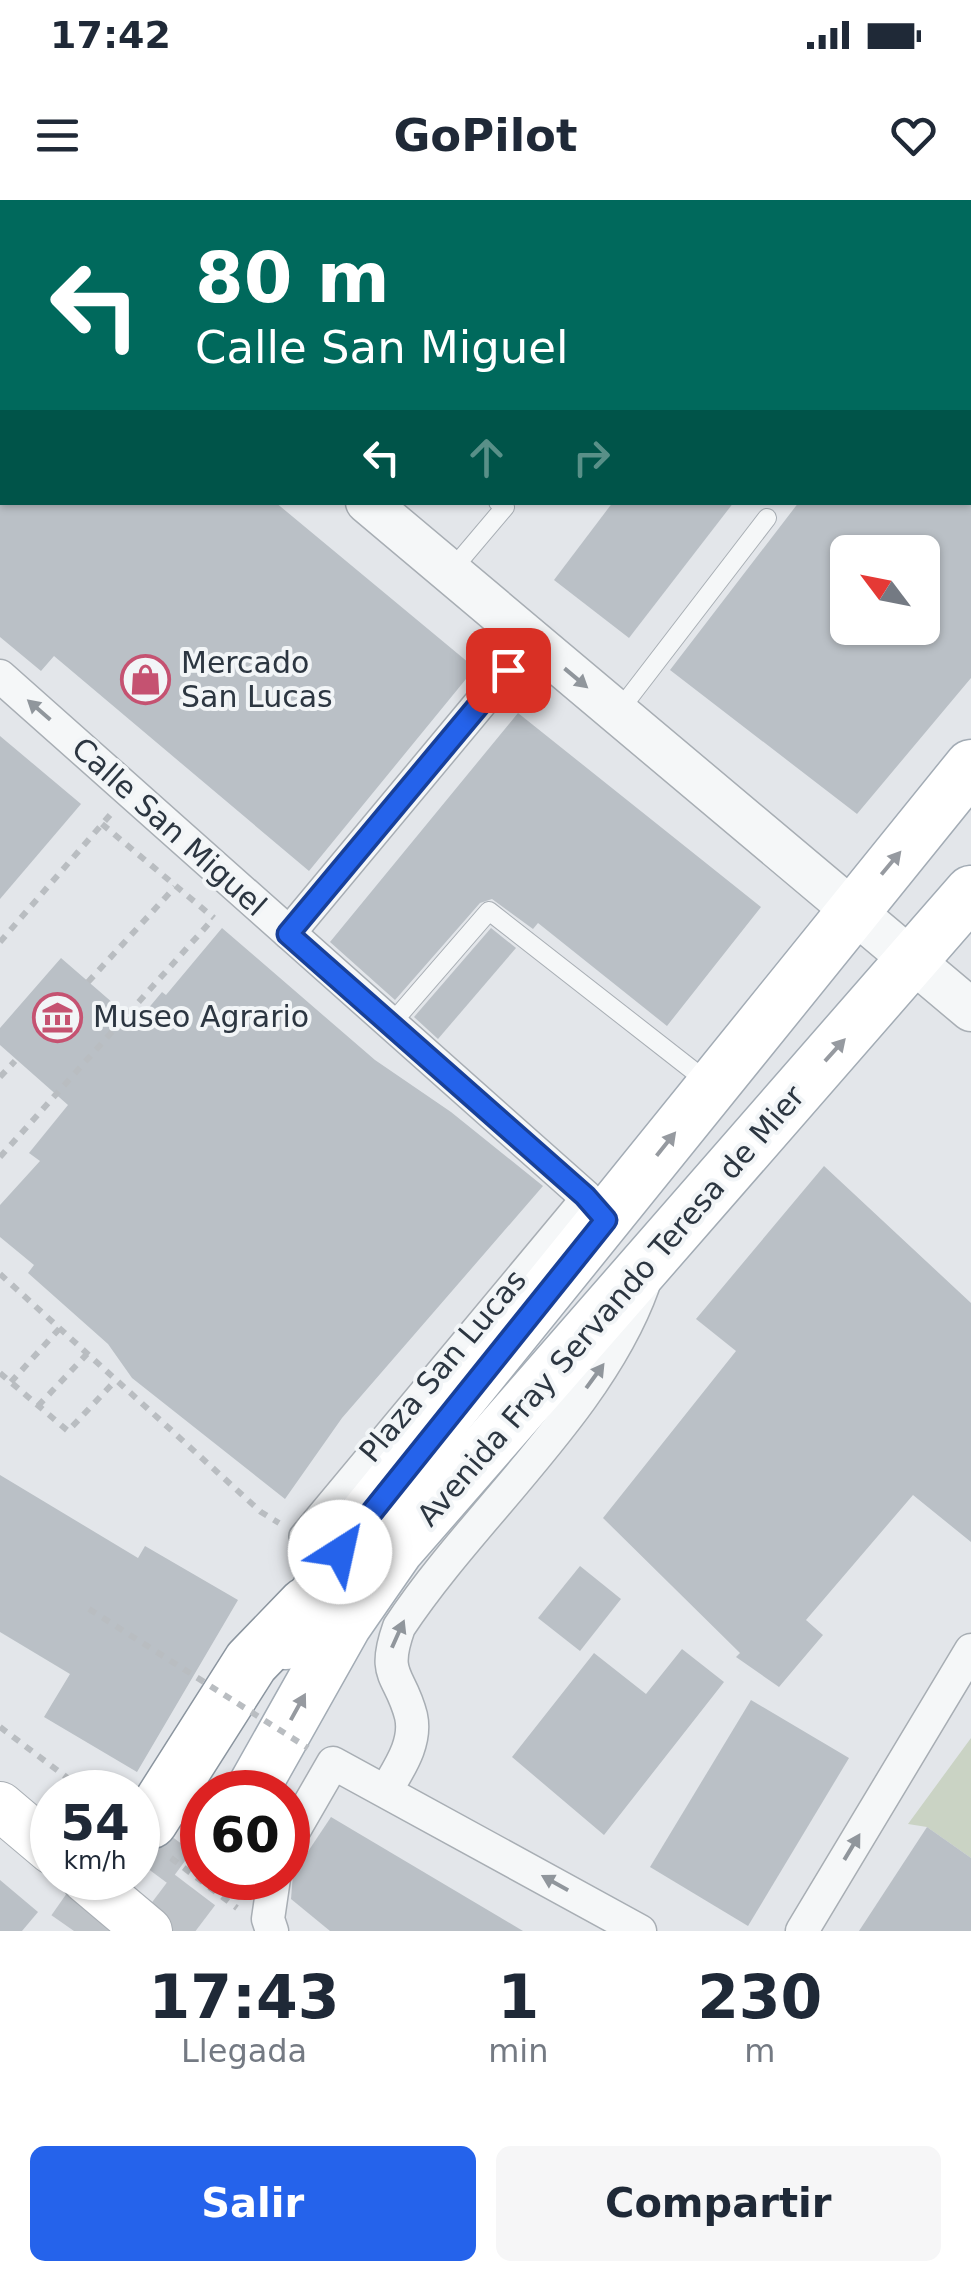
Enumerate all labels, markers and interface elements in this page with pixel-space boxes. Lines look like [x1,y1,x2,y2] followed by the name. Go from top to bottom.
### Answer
[50,13,171,57] text: 17:42
[30,108,85,163] icon: menu
[886,108,941,163] icon: heart
[393,109,578,162] text: GoPilot
[195,237,390,319] text: 80 m
[30,240,160,370] icon: left
[195,321,569,374] text: Calle San Miguel
[354,430,409,485] icon: left
[459,430,514,485] icon: ahead
[564,430,619,485] icon: right
[830,535,940,645] north arrow
[830,535,940,645] map controls
[466,628,551,713] pin
[481,643,536,698] icon: arrive
[181,645,333,714] place label: Mercado San Lucas
[120,654,172,706] shop icon: Mercado San Lucas
[563,667,588,689] one-way arrow
[27,700,52,722] one-way arrow
[65,730,274,923] street label: Calle San Miguel
[880,850,901,875] one-way arrow
[32,991,84,1043] museum icon: Museo Agrario
[93,999,309,1034] place label: Museo Agrario
[824,1038,846,1063] one-way arrow
[410,1078,812,1533] street label: Avenida Fray Servando Teresa de Mier
[655,1131,676,1156] one-way arrow
[352,1262,533,1469] street label: Plaza San Lucas
[585,1363,604,1389] one-way arrow
[288,1500,392,1604] position arrow
[390,1619,406,1649] one-way arrow
[288,1693,306,1721] one-way arrow
[180,1770,310,1900] speed limit sign: 60
[60,1794,130,1852] text: 54
[843,1833,860,1861] one-way arrow
[63,1846,127,1875] text: km/h
[540,1875,569,1892] one-way arrow
[149,1962,340,2032] text: 17:43
[497,1962,539,2032] text: 1
[697,1962,822,2032] text: 230
[181,2032,307,2070] text: Llegada
[488,2032,549,2070] text: min
[744,2032,775,2070] text: m
[30,2146,476,2261] button: Salir
[496,2146,941,2261] button: Compartir

